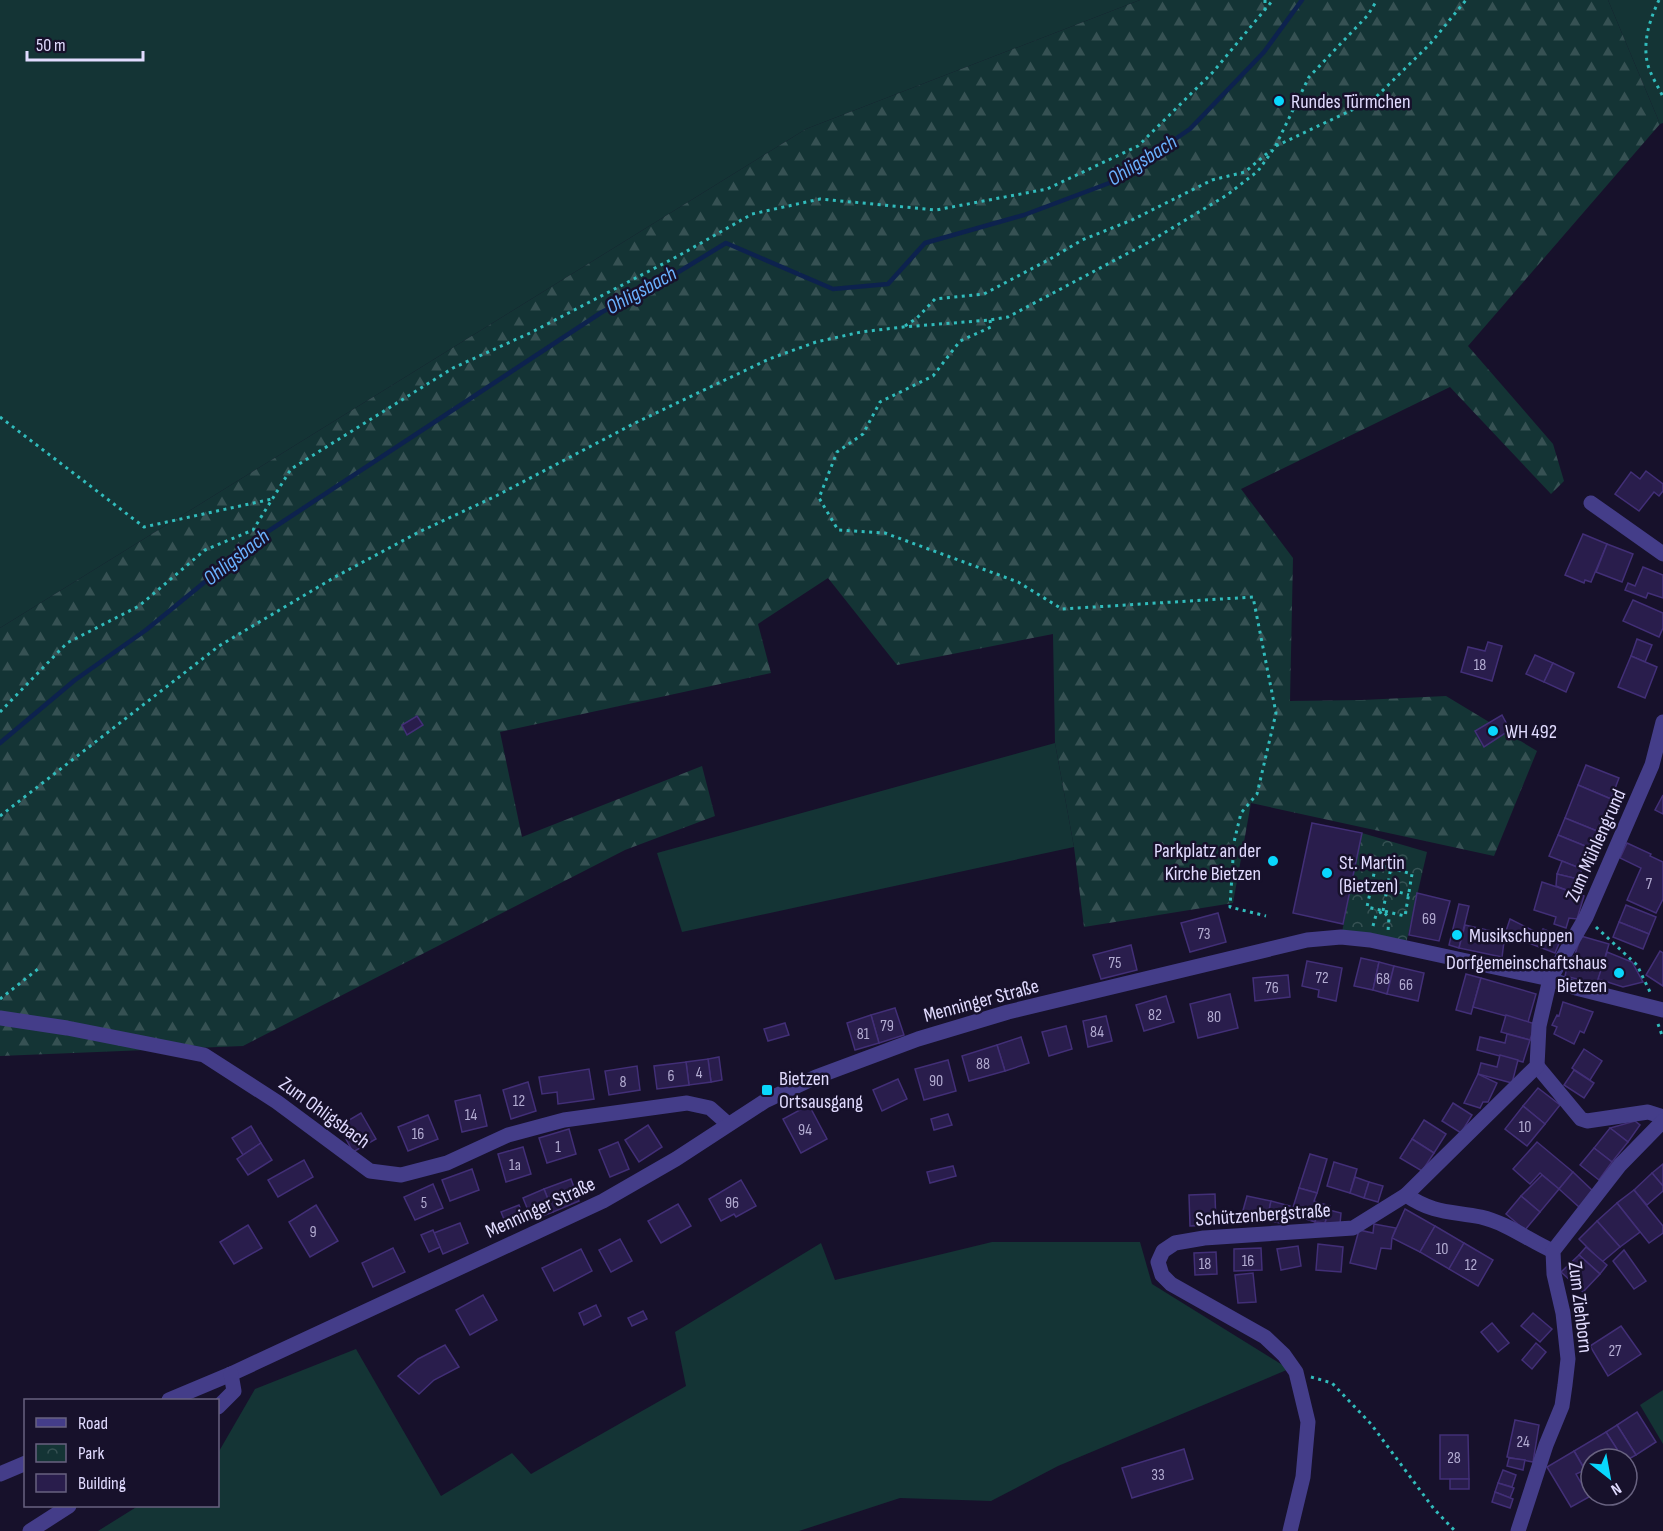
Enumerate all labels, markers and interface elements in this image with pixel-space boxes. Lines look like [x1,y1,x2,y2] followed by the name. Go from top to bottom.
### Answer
[27,24,142,62] scale bar
[36,35,66,56] text: 50 m
[1291,90,1411,114] place label: Rundes Türmchen
[1272,94,1286,108] marker: Rundes Türmchen
[1103,129,1182,191] water label: Ohligsbach
[602,261,681,320] water label: Ohligsbach
[198,524,274,591] water label: Ohligsbach
[1474,656,1486,675] house number: 18
[1505,720,1557,744] place label: WH 492
[1486,724,1500,738] marker: WH 492
[1560,785,1631,905] street label: Zum Mühlengrund
[1154,839,1261,886] place label: Parkplatz an der Kirche Bietzen
[1339,851,1405,898] place label: St. Martin (Bietzen)
[1266,854,1280,868] marker: Parkplatz an der Kirche Bietzen
[1320,866,1334,880] marker: St. Martin (Bietzen)
[1646,875,1653,894] house number: 7
[1422,910,1436,929] house number: 69
[1469,924,1573,948] place label: Musikschuppen
[1197,925,1211,944] house number: 73
[1450,928,1464,942] marker: Musikschuppen
[1446,951,1607,998] place label: Dorfgemeinschaftshaus Bietzen
[1109,954,1121,973] house number: 75
[1612,966,1626,980] marker: Dorfgemeinschaftshaus Bietzen
[1316,969,1328,988] house number: 72
[1376,970,1390,989] house number: 68
[921,974,1042,1028] street label: Menninger Straße
[1399,976,1413,995] house number: 66
[1265,979,1279,998] house number: 76
[1148,1006,1162,1025] house number: 82
[1207,1008,1221,1027] house number: 80
[880,1017,894,1036] house number: 79
[1090,1023,1104,1042] house number: 84
[857,1025,870,1044] house number: 81
[976,1055,990,1074] house number: 88
[696,1064,703,1083] house number: 4
[667,1067,675,1086] house number: 6
[779,1067,863,1114] place label: Bietzen Ortsausgang
[274,1072,375,1154] street label: Zum Ohligsbach
[929,1072,943,1091] house number: 90
[619,1073,627,1092] house number: 8
[760,1083,774,1097] marker: Bietzen Ortsausgang
[513,1092,525,1111] house number: 12
[465,1106,477,1125] house number: 14
[1519,1118,1531,1137] house number: 10
[798,1121,812,1140] house number: 94
[412,1125,424,1144] house number: 16
[555,1138,561,1157] house number: 1
[509,1156,521,1175] house number: 1a
[482,1172,599,1244] street label: Menninger Straße
[421,1194,427,1213] house number: 5
[725,1194,739,1213] house number: 96
[1195,1198,1332,1232] street label: Schützenbergstraße
[309,1223,317,1242] house number: 9
[1436,1240,1448,1259] house number: 10
[1242,1252,1254,1271] house number: 16
[1199,1255,1211,1274] house number: 18
[1465,1256,1477,1275] house number: 12
[1562,1260,1598,1354] street label: Zum Ziehborn
[1608,1342,1622,1361] house number: 27
[24,1399,219,1507] legend
[78,1413,108,1434] text: Road
[1516,1433,1530,1452] house number: 24
[78,1443,104,1464] text: Park
[1579,1447,1639,1507] north arrow
[1447,1449,1461,1468] house number: 28
[1151,1466,1165,1485] house number: 33
[78,1473,126,1494] text: Building
[1607,1478,1625,1499] text: N

